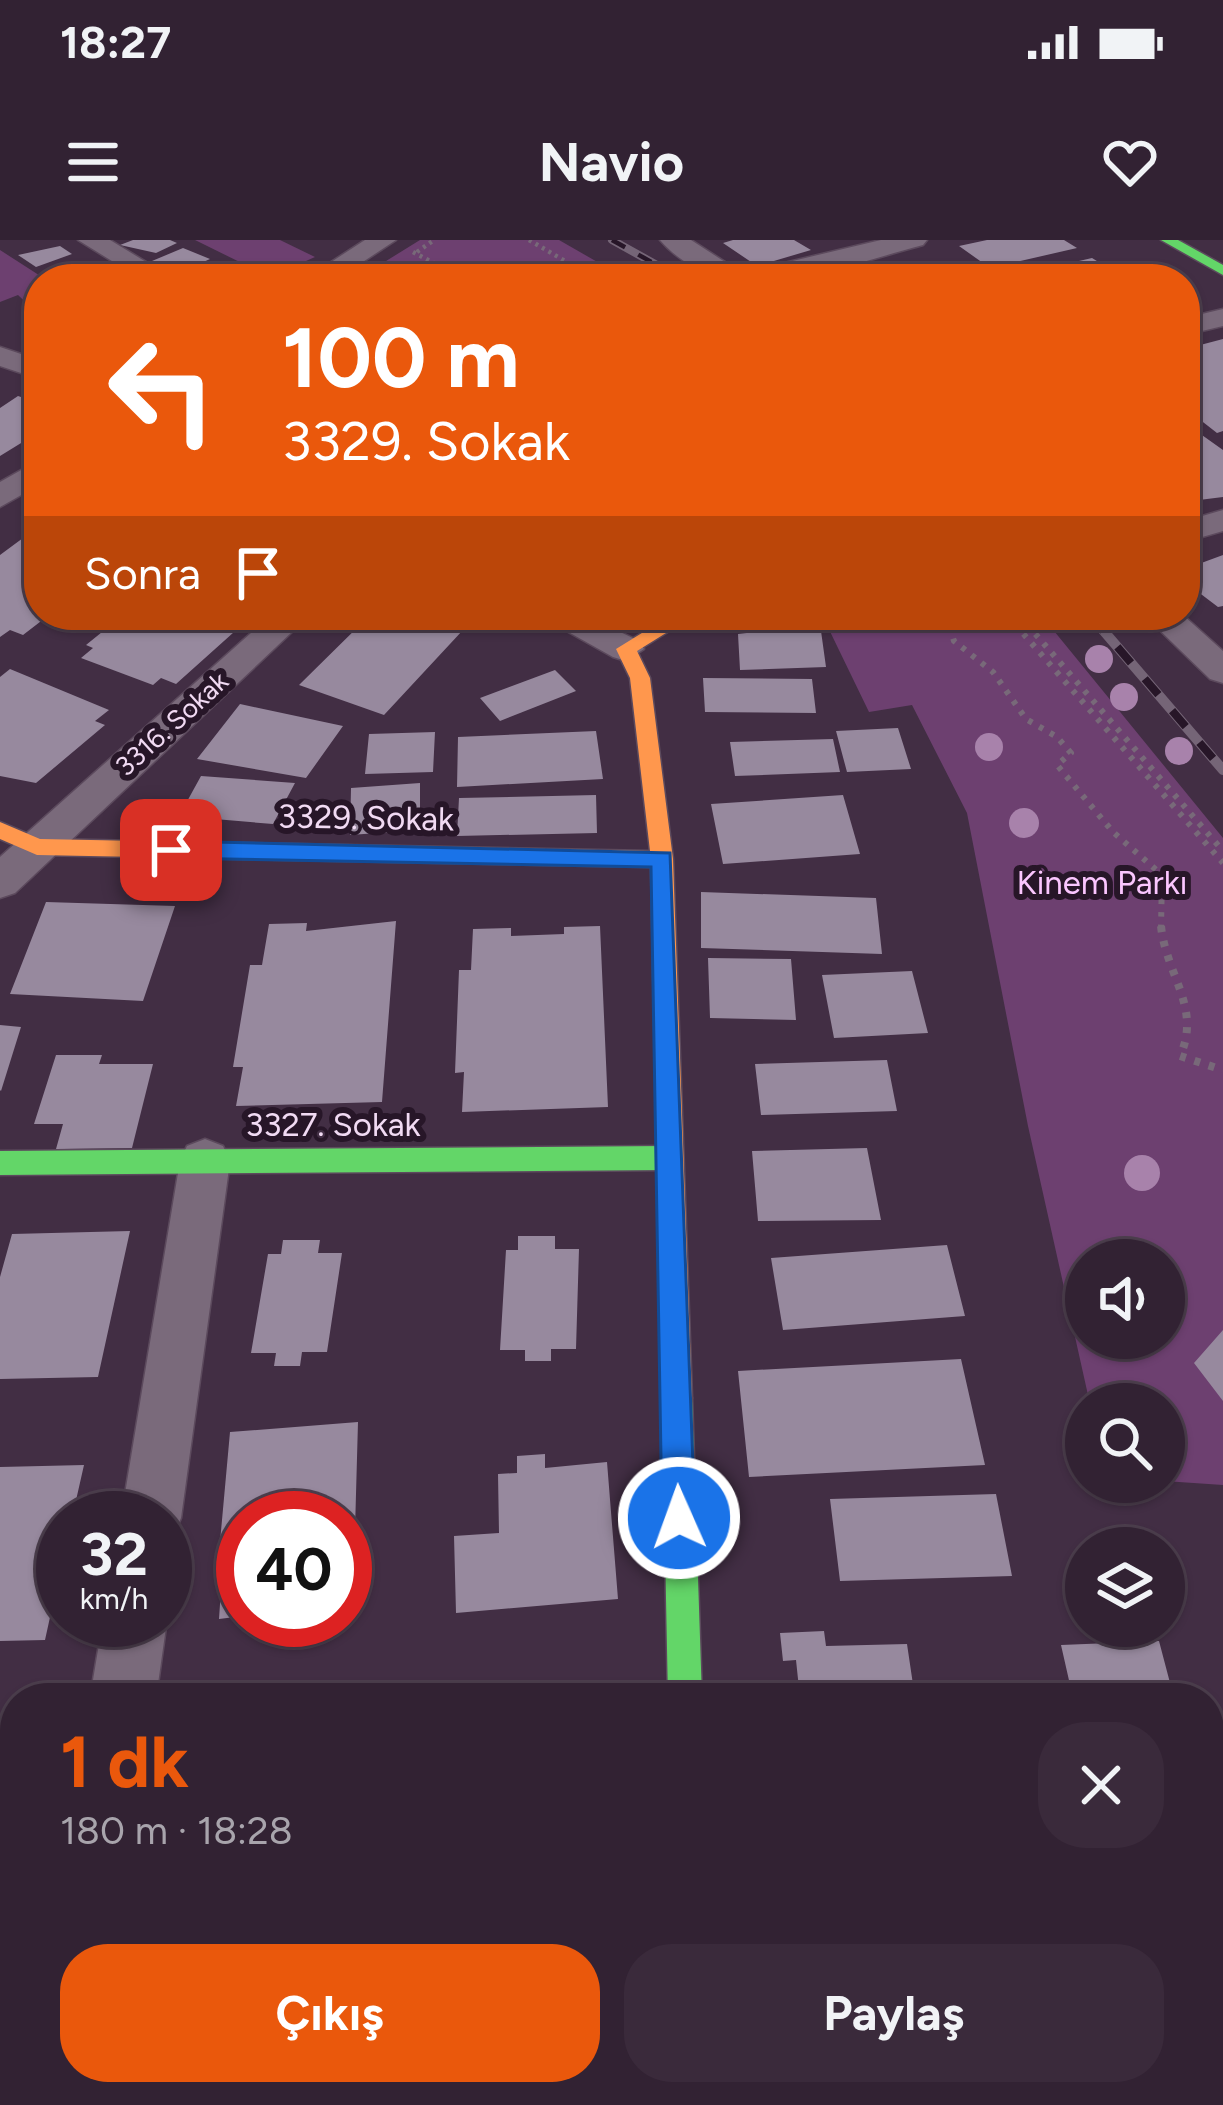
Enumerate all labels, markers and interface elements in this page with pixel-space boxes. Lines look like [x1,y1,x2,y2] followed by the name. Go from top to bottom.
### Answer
[60,15,171,69] text: 18:27
[60,129,126,195] icon: menu
[1097,129,1163,195] icon: heart
[539,130,684,195] text: Navio
[282,307,520,408] text: 100 m
[84,312,240,468] icon: left
[282,409,570,474] text: 3329. Sokak
[225,540,291,606] icon: arrive
[84,546,201,600] text: Sonra
[109,664,235,783] street label: 3316. Sokak
[278,796,454,839] street label: 3329. Sokak
[120,799,222,901] pin
[138,817,204,883] icon: arrive
[1017,863,1187,902] park label: Kinem Parkı
[246,1105,420,1144] street label: 3327. Sokak
[1065,1239,1185,1647] map controls
[1065,1239,1185,1359] button: sound
[1065,1383,1185,1503] button: search
[616,1455,742,1581] position arrow
[216,1491,372,1647] speed limit sign: 40
[80,1518,148,1590] text: 32
[1065,1527,1185,1647] button: layers
[80,1580,148,1617] text: km/h
[60,1719,189,1805] text: 1 dk
[1038,1722,1164,1848] button: close
[60,1807,293,1854] text: 180 m · 18:28
[60,1944,600,2082] button: Çıkış
[624,1944,1164,2082] button: Paylaş

